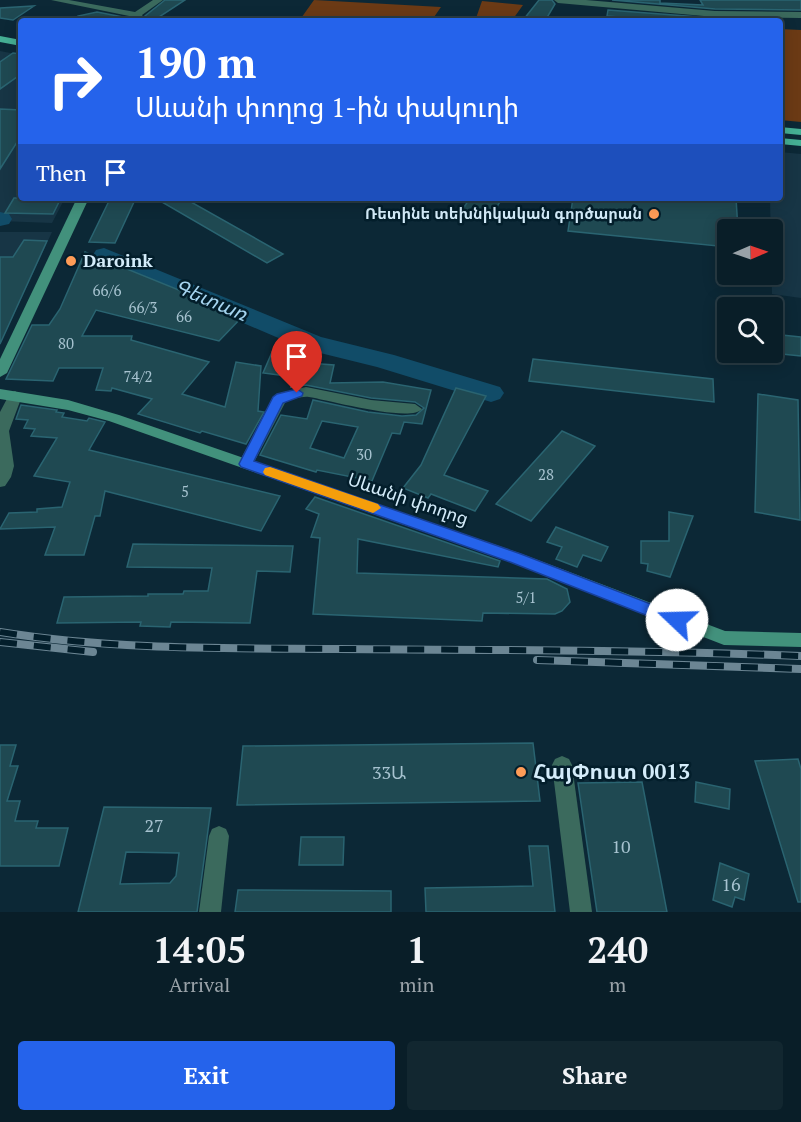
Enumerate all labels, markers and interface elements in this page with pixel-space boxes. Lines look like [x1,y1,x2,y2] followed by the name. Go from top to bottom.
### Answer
[135,34,256,90] text: 190 m
[36,42,114,120] icon: right
[135,89,519,125] text: Սևանի փողոց 1-ին փակուղի
[99,156,132,189] icon: arrive
[36,158,87,187] text: Then
[365,203,642,223] place label: Ռետինե տեխնիկական գործարան
[647,207,661,221] marker: Ռետինե տեխնիկական գործարան
[717,219,783,285] north arrow
[717,219,783,363] map controls
[83,248,153,272] place label: Daroink
[64,254,78,268] marker: Daroink
[171,272,252,327] water label: Գետառ
[92,280,122,300] house number: 66/6
[128,297,158,317] house number: 66/3
[717,297,783,363] button: search
[176,306,192,326] house number: 66
[271,331,322,393] pin
[58,333,74,353] house number: 80
[280,340,313,373] icon: arrive
[123,366,153,386] house number: 74/2
[356,444,372,464] house number: 30
[538,464,554,484] house number: 28
[345,466,472,530] street label: Սևանի փողոց
[181,481,189,501] house number: 5
[515,587,537,607] house number: 5/1
[645,588,709,652] position arrow
[533,757,690,785] place label: ՀայՓոստ 0013
[372,760,406,784] house number: 33Ա
[514,765,528,779] marker: ՀայՓոստ 0013
[144,813,164,837] house number: 27
[611,834,631,858] house number: 10
[721,872,741,896] house number: 16
[153,926,246,973] text: 14:05
[407,926,427,973] text: 1
[587,926,648,973] text: 240
[169,971,230,998] text: Arrival
[399,971,434,998] text: min
[609,971,626,998] text: m
[18,1041,395,1110] button: Exit
[407,1041,783,1110] button: Share

